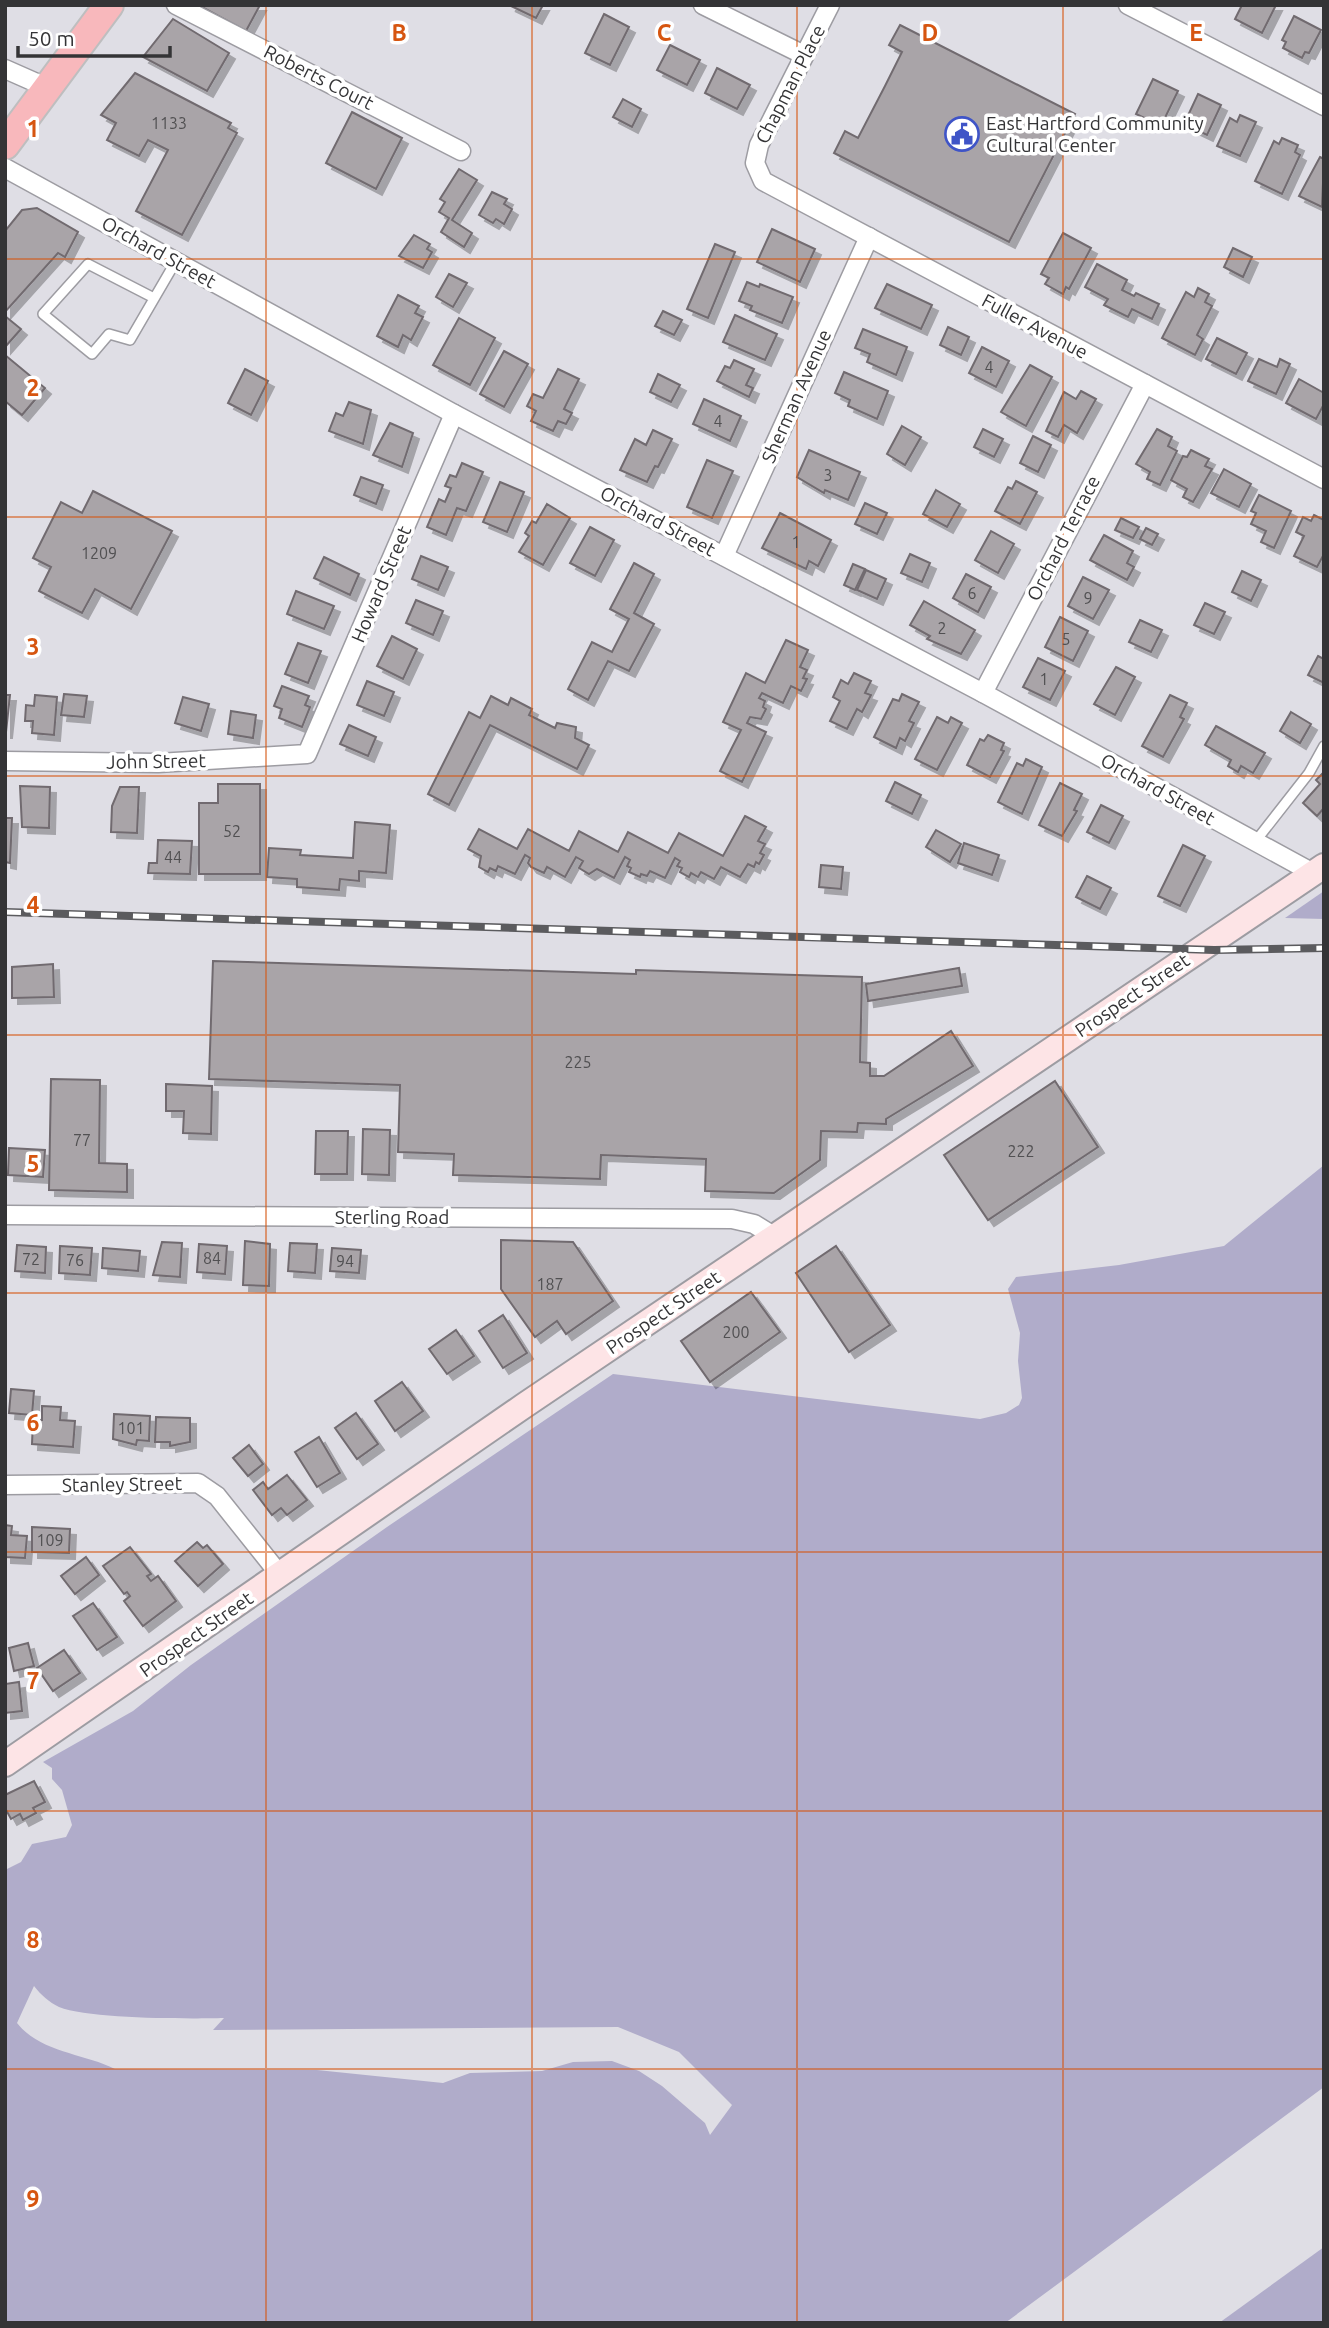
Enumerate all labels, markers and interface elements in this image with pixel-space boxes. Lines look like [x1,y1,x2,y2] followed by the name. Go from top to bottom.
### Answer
[18,14,170,58] scale bar
[391,20,407,45] text: B
[657,20,672,45] text: C
[922,20,938,45] text: D
[1189,20,1203,45] text: E
[751,21,829,147] street label: Chapman Place
[28,26,75,50] text: 50 m
[261,40,378,114] street label: Roberts Court
[986,112,1204,156] place label: East Hartford Community Cultural Center
[151,114,187,132] house number: 1133
[943,115,981,153] public building icon: East Hartford Community Cultural Center
[27,116,39,141] text: 1
[98,212,220,293] street label: Orchard Street
[978,289,1092,363] street label: Fuller Avenue
[757,326,835,466] street label: Sherman Avenue
[984,358,994,376] house number: 4
[27,375,39,400] text: 2
[713,412,723,430] house number: 4
[823,466,833,484] house number: 3
[1022,472,1104,604] street label: Orchard Terrace
[597,481,720,561] street label: Orchard Street
[347,522,416,646] street label: Howard Street
[791,533,801,551] house number: 1
[81,544,117,562] house number: 1209
[967,584,977,602] house number: 6
[1083,589,1093,607] house number: 9
[937,619,947,637] house number: 2
[1061,630,1071,648] house number: 5
[27,634,39,659] text: 3
[1039,670,1049,688] house number: 1
[106,749,206,773] street label: John Street
[1097,749,1219,830] street label: Orchard Street
[223,822,241,840] house number: 52
[164,848,182,866] house number: 44
[27,892,40,917] text: 4
[1071,948,1194,1041] street label: Prospect Street
[564,1053,592,1071] house number: 225
[73,1131,91,1149] house number: 77
[1007,1142,1035,1160] house number: 222
[27,1151,39,1176] text: 5
[335,1206,449,1228] street label: Sterling Road
[203,1249,221,1267] house number: 84
[22,1250,40,1268] house number: 72
[66,1251,84,1269] house number: 76
[336,1252,354,1270] house number: 94
[602,1265,725,1358] street label: Prospect Street
[536,1275,564,1293] house number: 187
[722,1323,750,1341] house number: 200
[27,1410,40,1435] text: 6
[117,1419,145,1437] house number: 101
[62,1472,183,1496] street label: Stanley Street
[36,1531,64,1549] house number: 109
[135,1586,257,1681] street label: Prospect Street
[27,1668,39,1693] text: 7
[27,1927,39,1952] text: 8
[27,2186,39,2211] text: 9

